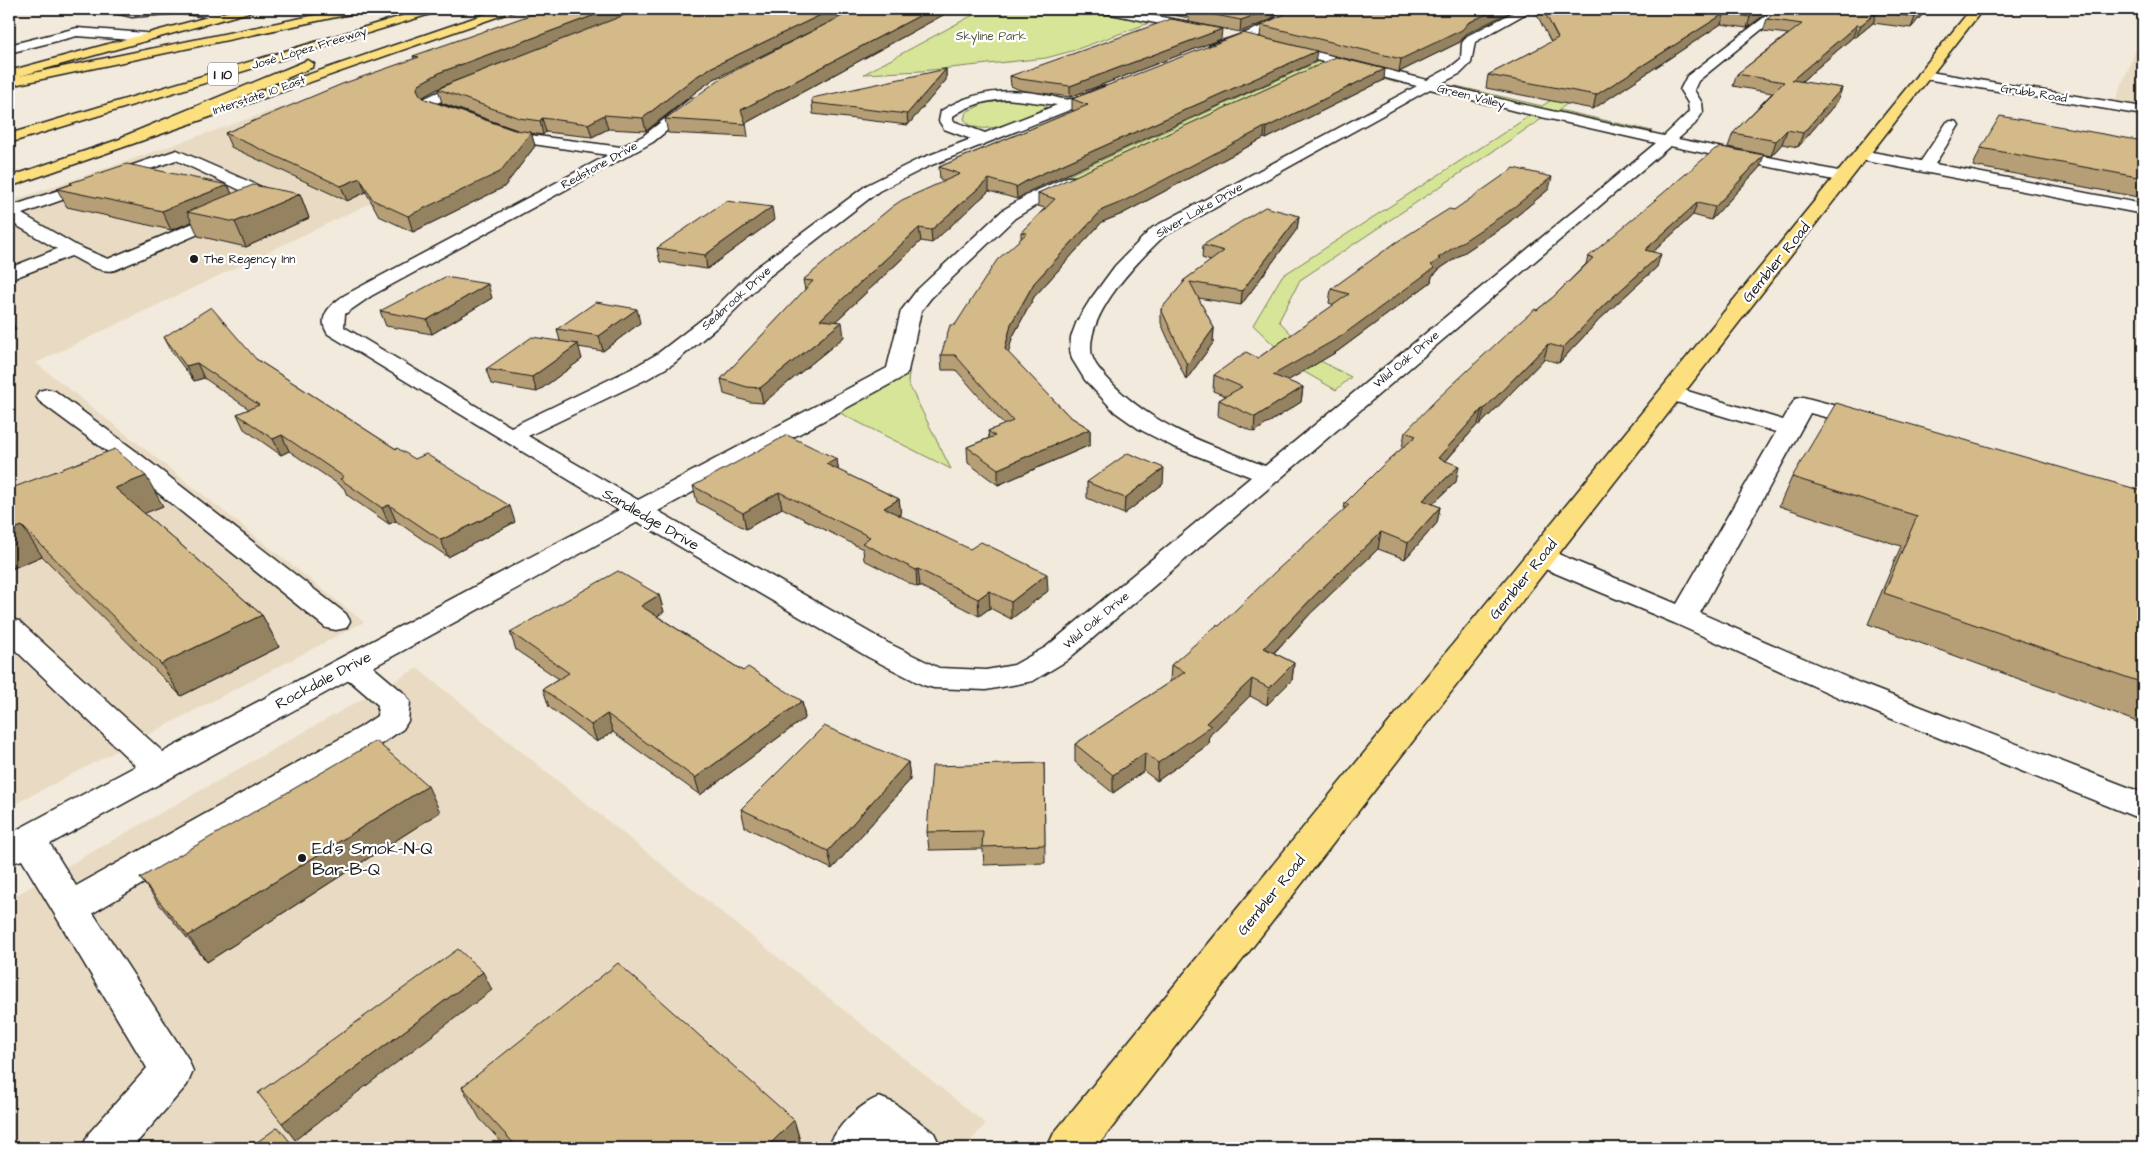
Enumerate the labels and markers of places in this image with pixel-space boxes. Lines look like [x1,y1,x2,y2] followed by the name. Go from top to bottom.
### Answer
[204,251,295,269] place label: The Regency Inn
[188,253,200,265] marker: The Regency Inn
[312,836,433,882] place label: Ed's Smok-N-Q Bar-B-Q
[296,852,308,864] marker: Ed's Smok-N-Q Bar-B-Q

